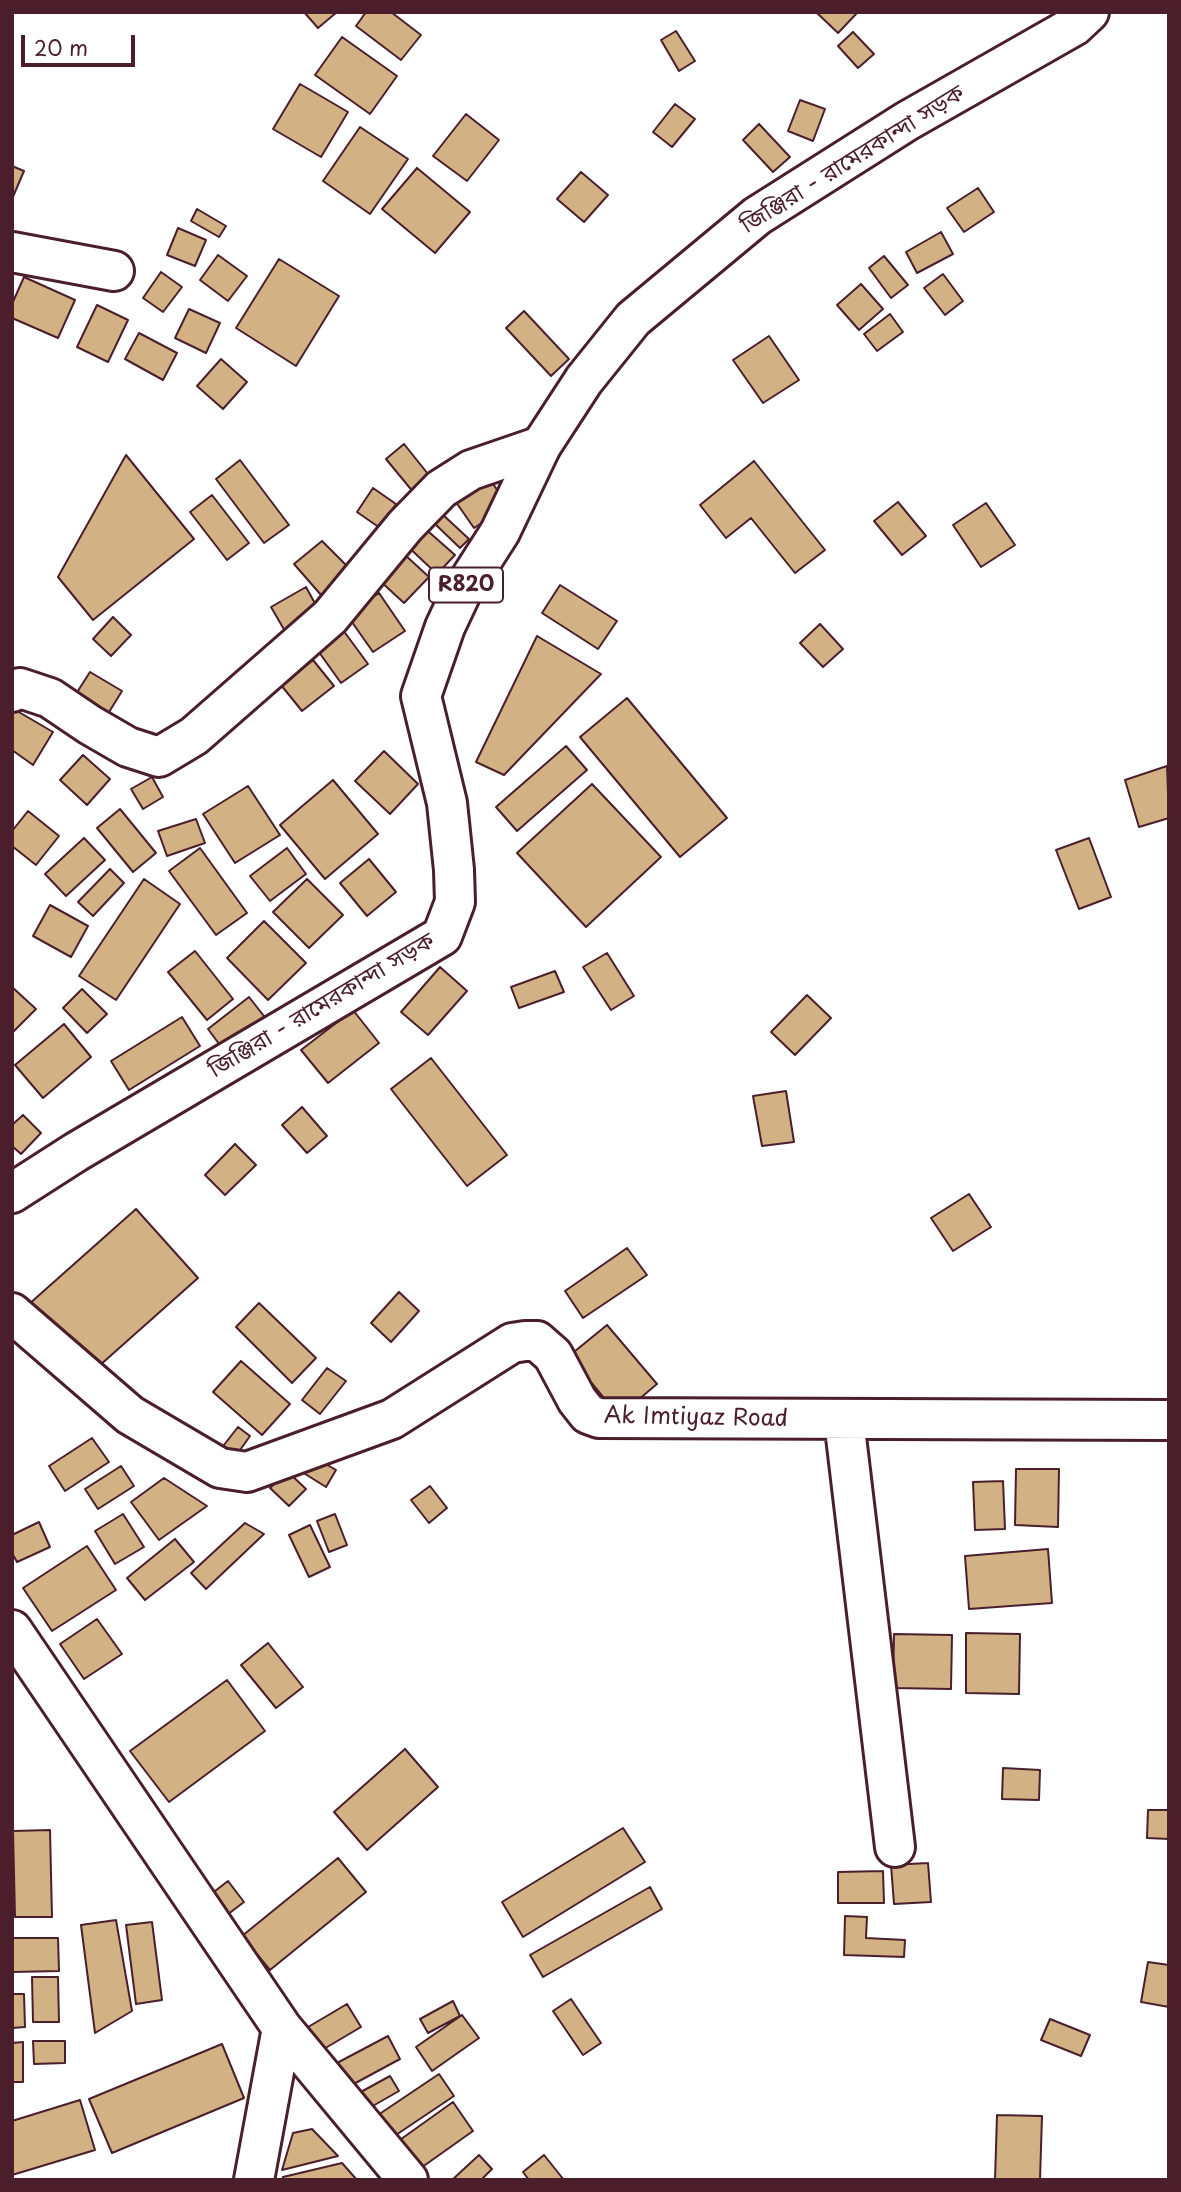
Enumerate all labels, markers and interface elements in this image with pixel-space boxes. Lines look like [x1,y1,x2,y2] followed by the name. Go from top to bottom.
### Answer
[24,21,138,65] scale bar
[34,31,88,63] text: 20 m
[736,80,970,240] street label: জিঞ্জিরা - রামেরকান্দা সড়ক
[429,568,503,602] road number: R820
[204,928,440,1084] street label: জিঞ্জিরা - রামেরকান্দা সড়ক
[604,1403,788,1433] street label: Ak Imtiyaz Road

